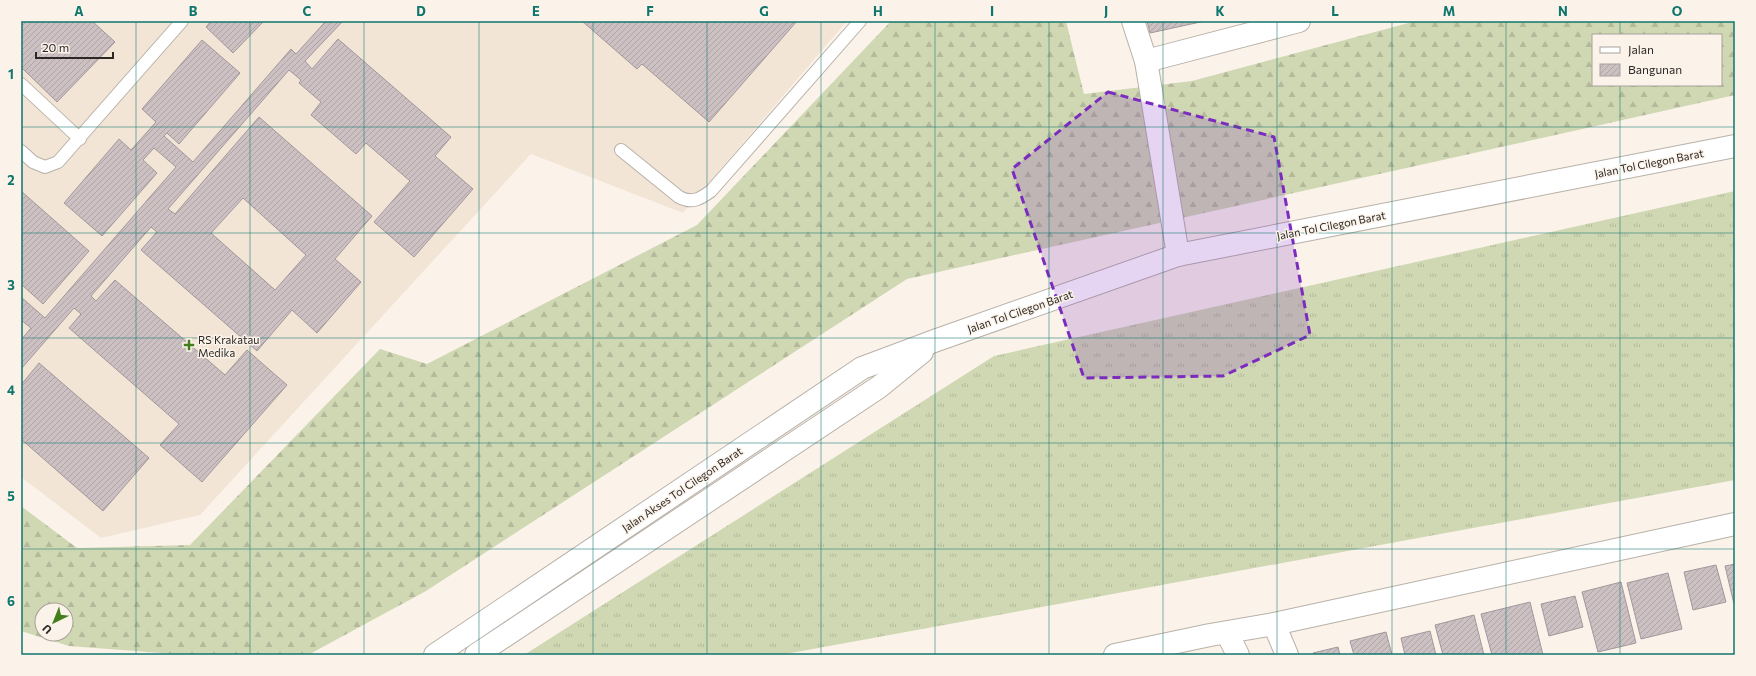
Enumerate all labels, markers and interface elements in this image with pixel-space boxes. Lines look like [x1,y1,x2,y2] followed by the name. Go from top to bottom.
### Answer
[74,3,84,19] text: A
[189,3,198,19] text: B
[303,3,312,19] text: C
[416,3,426,19] text: D
[532,3,540,19] text: E
[646,3,654,19] text: F
[759,3,769,19] text: G
[873,3,883,19] text: H
[990,3,994,19] text: I
[1104,3,1108,19] text: J
[1215,3,1225,19] text: K
[1331,3,1339,19] text: L
[1443,3,1455,19] text: M
[1558,3,1568,19] text: N
[1672,3,1683,19] text: O
[36,34,113,60] scale bar
[1592,34,1722,86] legend
[42,40,69,54] text: 20 m
[1628,42,1654,57] text: Jalan
[1628,62,1682,76] text: Bangunan
[8,66,14,82] text: 1
[1593,146,1705,181] street label: Jalan Tol Cilegon Barat
[7,172,15,188] text: 2
[1275,208,1387,243] street label: Jalan Tol Cilegon Barat
[7,277,15,293] text: 3
[966,287,1075,336] street label: Jalan Tol Cilegon Barat
[198,333,259,359] place label: RS Krakatau Medika
[183,339,195,351] marker: RS Krakatau Medika
[7,382,15,398] text: 4
[619,444,746,535] street label: Jalan Akses Tol Cilegon Barat
[7,488,15,504] text: 5
[7,593,15,609] text: 6
[34,602,74,642] north arrow
[39,622,54,637] text: U

